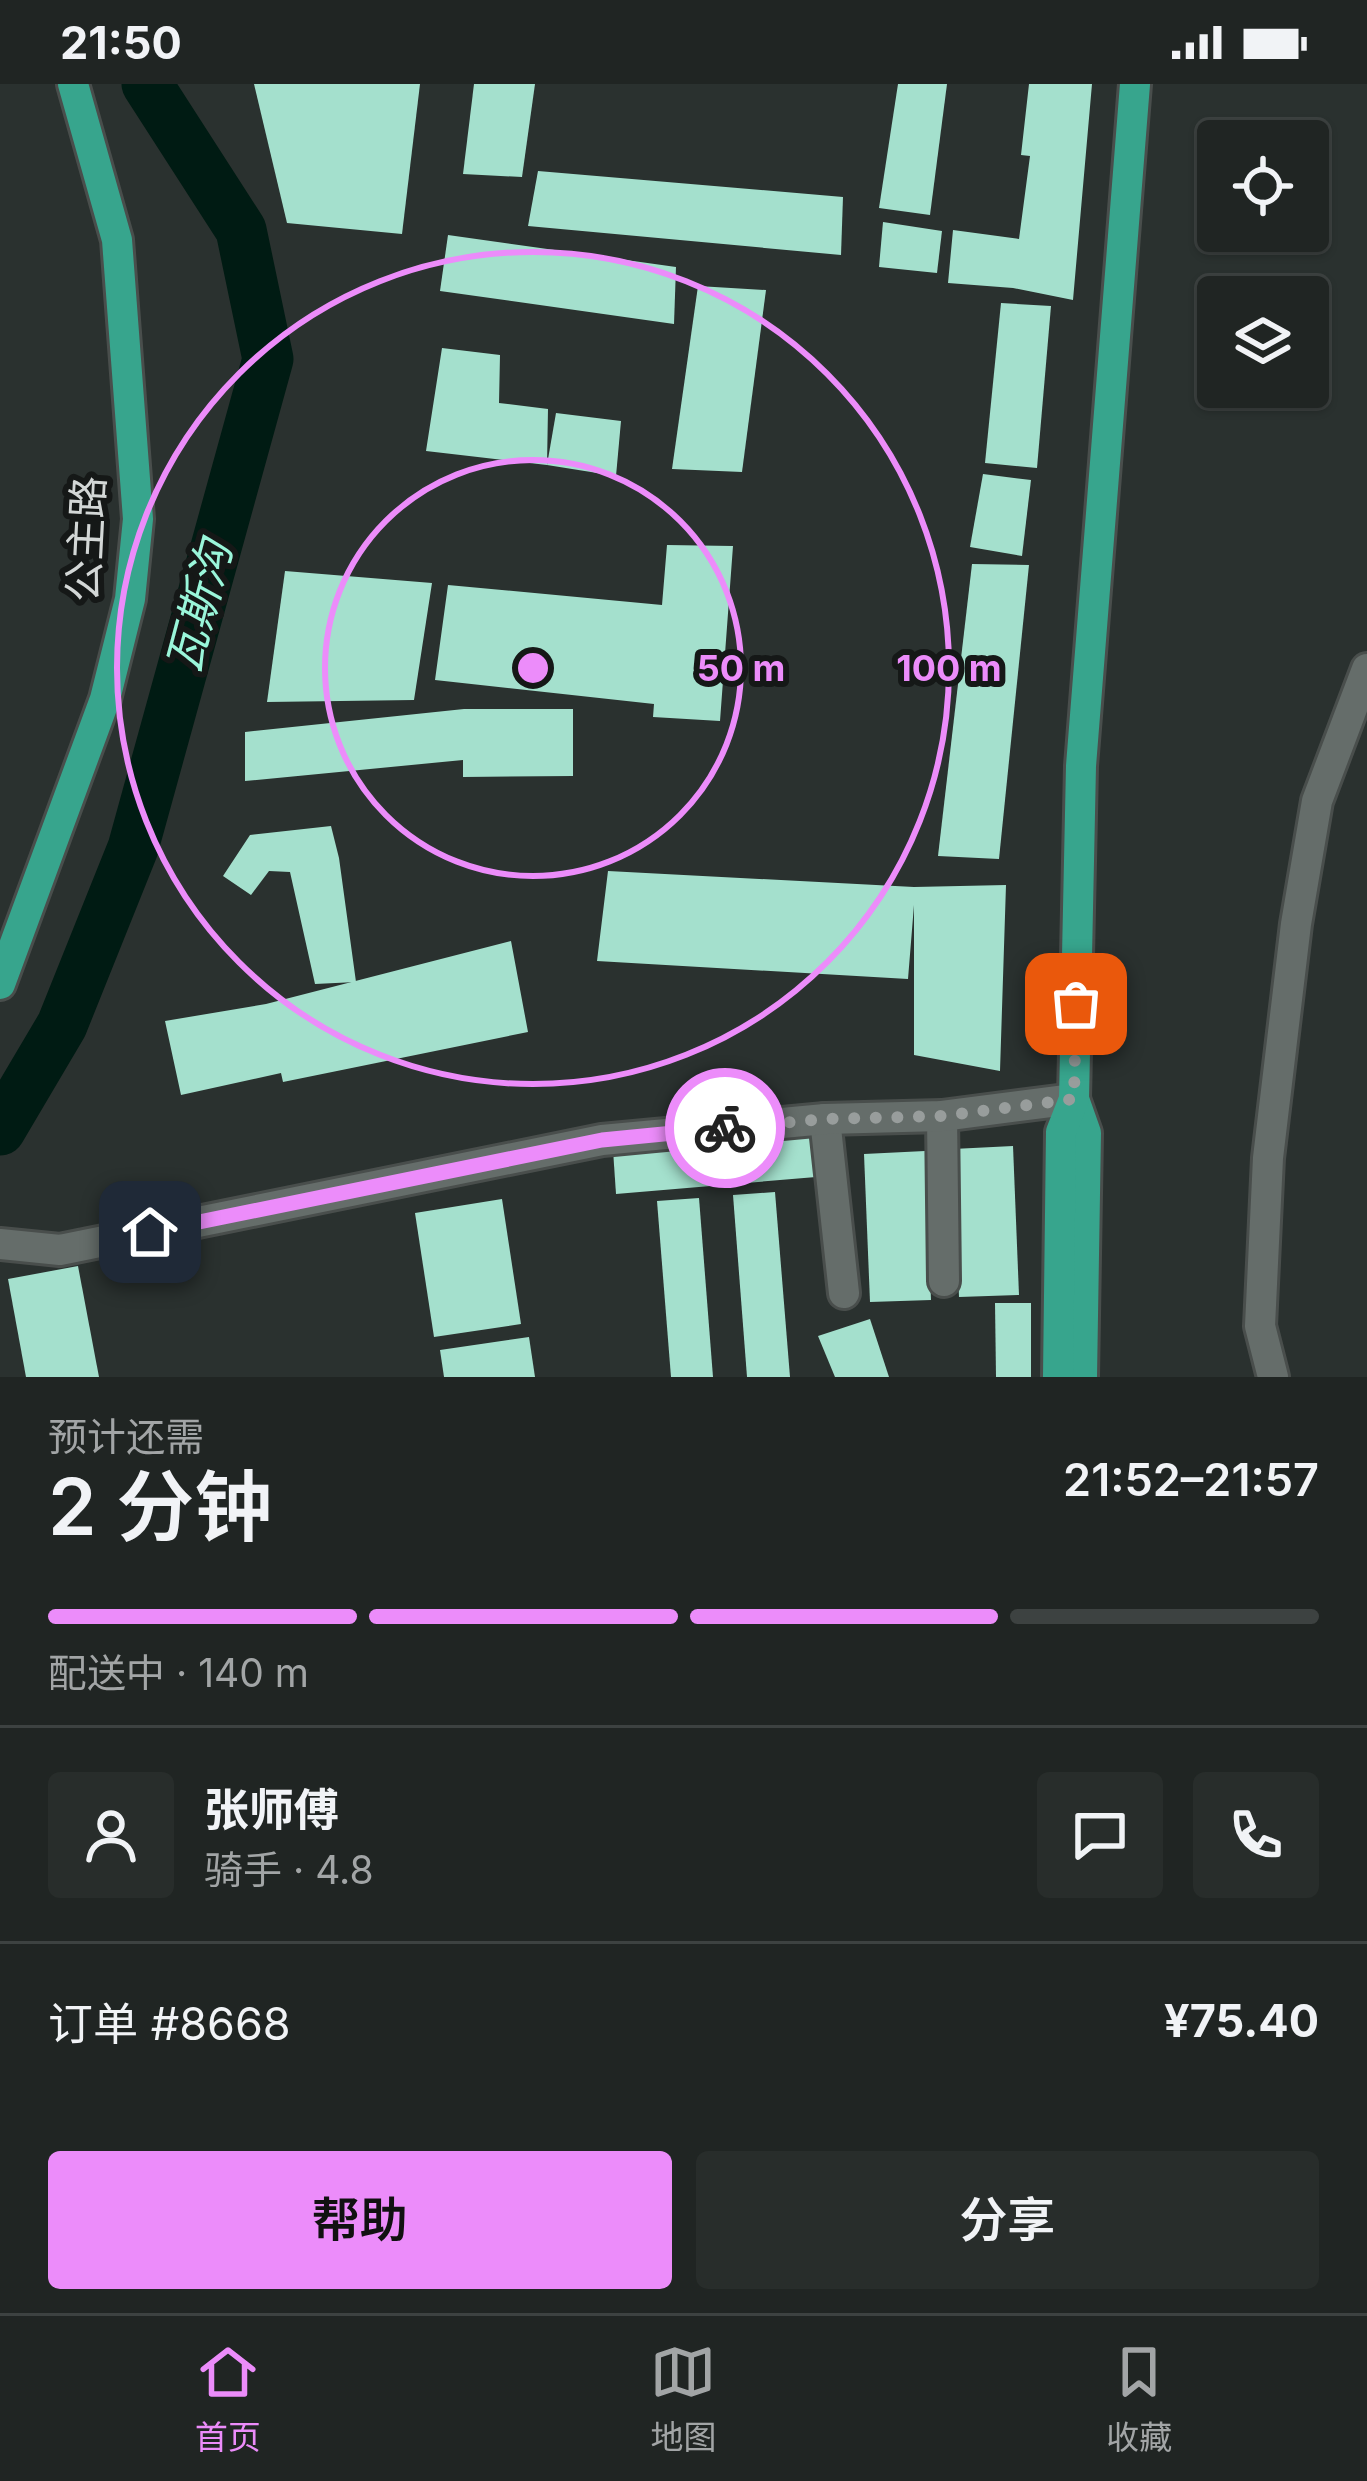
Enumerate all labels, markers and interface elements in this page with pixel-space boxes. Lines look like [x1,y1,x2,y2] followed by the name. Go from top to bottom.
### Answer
[60,15,182,70] text: 21:50
[1197,120,1329,408] map controls
[1197,120,1329,252] button: locate
[1197,276,1329,408] button: layers
[57,475,114,603] street label: 公主路
[154,530,244,679] water label: 瓦斯沟
[697,646,785,690] text: 50 m
[896,646,1002,690] text: 100 m
[512,647,554,689] centre of rings
[1025,953,1127,1055] pin
[1043,971,1109,1037] icon: bag
[665,1068,785,1188] courier
[692,1095,758,1161] icon: bike
[99,1181,201,1283] pin
[117,1199,183,1265] icon: home
[48,1413,204,1460] text: 预计还需
[1063,1452,1319,1507] text: 21:52–21:57
[48,1459,272,1554] text: 2 分钟
[48,1649,309,1696] text: 配送中 · 140 m
[48,1772,174,1898] button: person
[1037,1772,1163,1898] button: chat
[1193,1772,1319,1898] button: phone
[204,1782,339,1837] text: 张师傅
[204,1846,374,1893] text: 骑手 · 4.8
[1164,1993,1319,2048] text: ¥75.40
[48,1996,291,2051] text: 订单 #8668
[48,2151,672,2289] button: 帮助
[696,2151,1319,2289] button: 分享
[195,2339,261,2459] tab: 首页
[650,2339,716,2459] tab: 地图
[1106,2339,1172,2459] tab: 收藏

